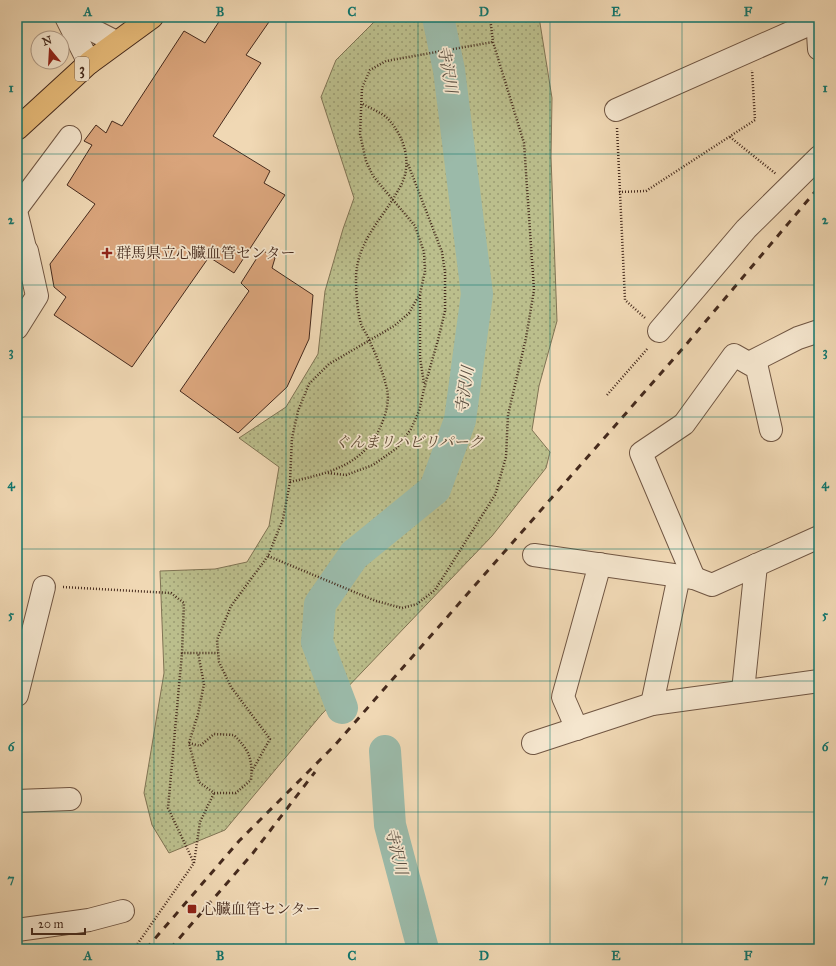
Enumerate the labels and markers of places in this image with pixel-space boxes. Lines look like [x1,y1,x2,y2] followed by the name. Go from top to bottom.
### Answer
[116,244,295,262] place label: 群馬県立心臓血管センター
[101,247,113,259] marker: 群馬県立心臓血管センター
[201,900,320,918] place label: 心臓血管センター
[186,903,198,915] marker: 心臓血管センター

